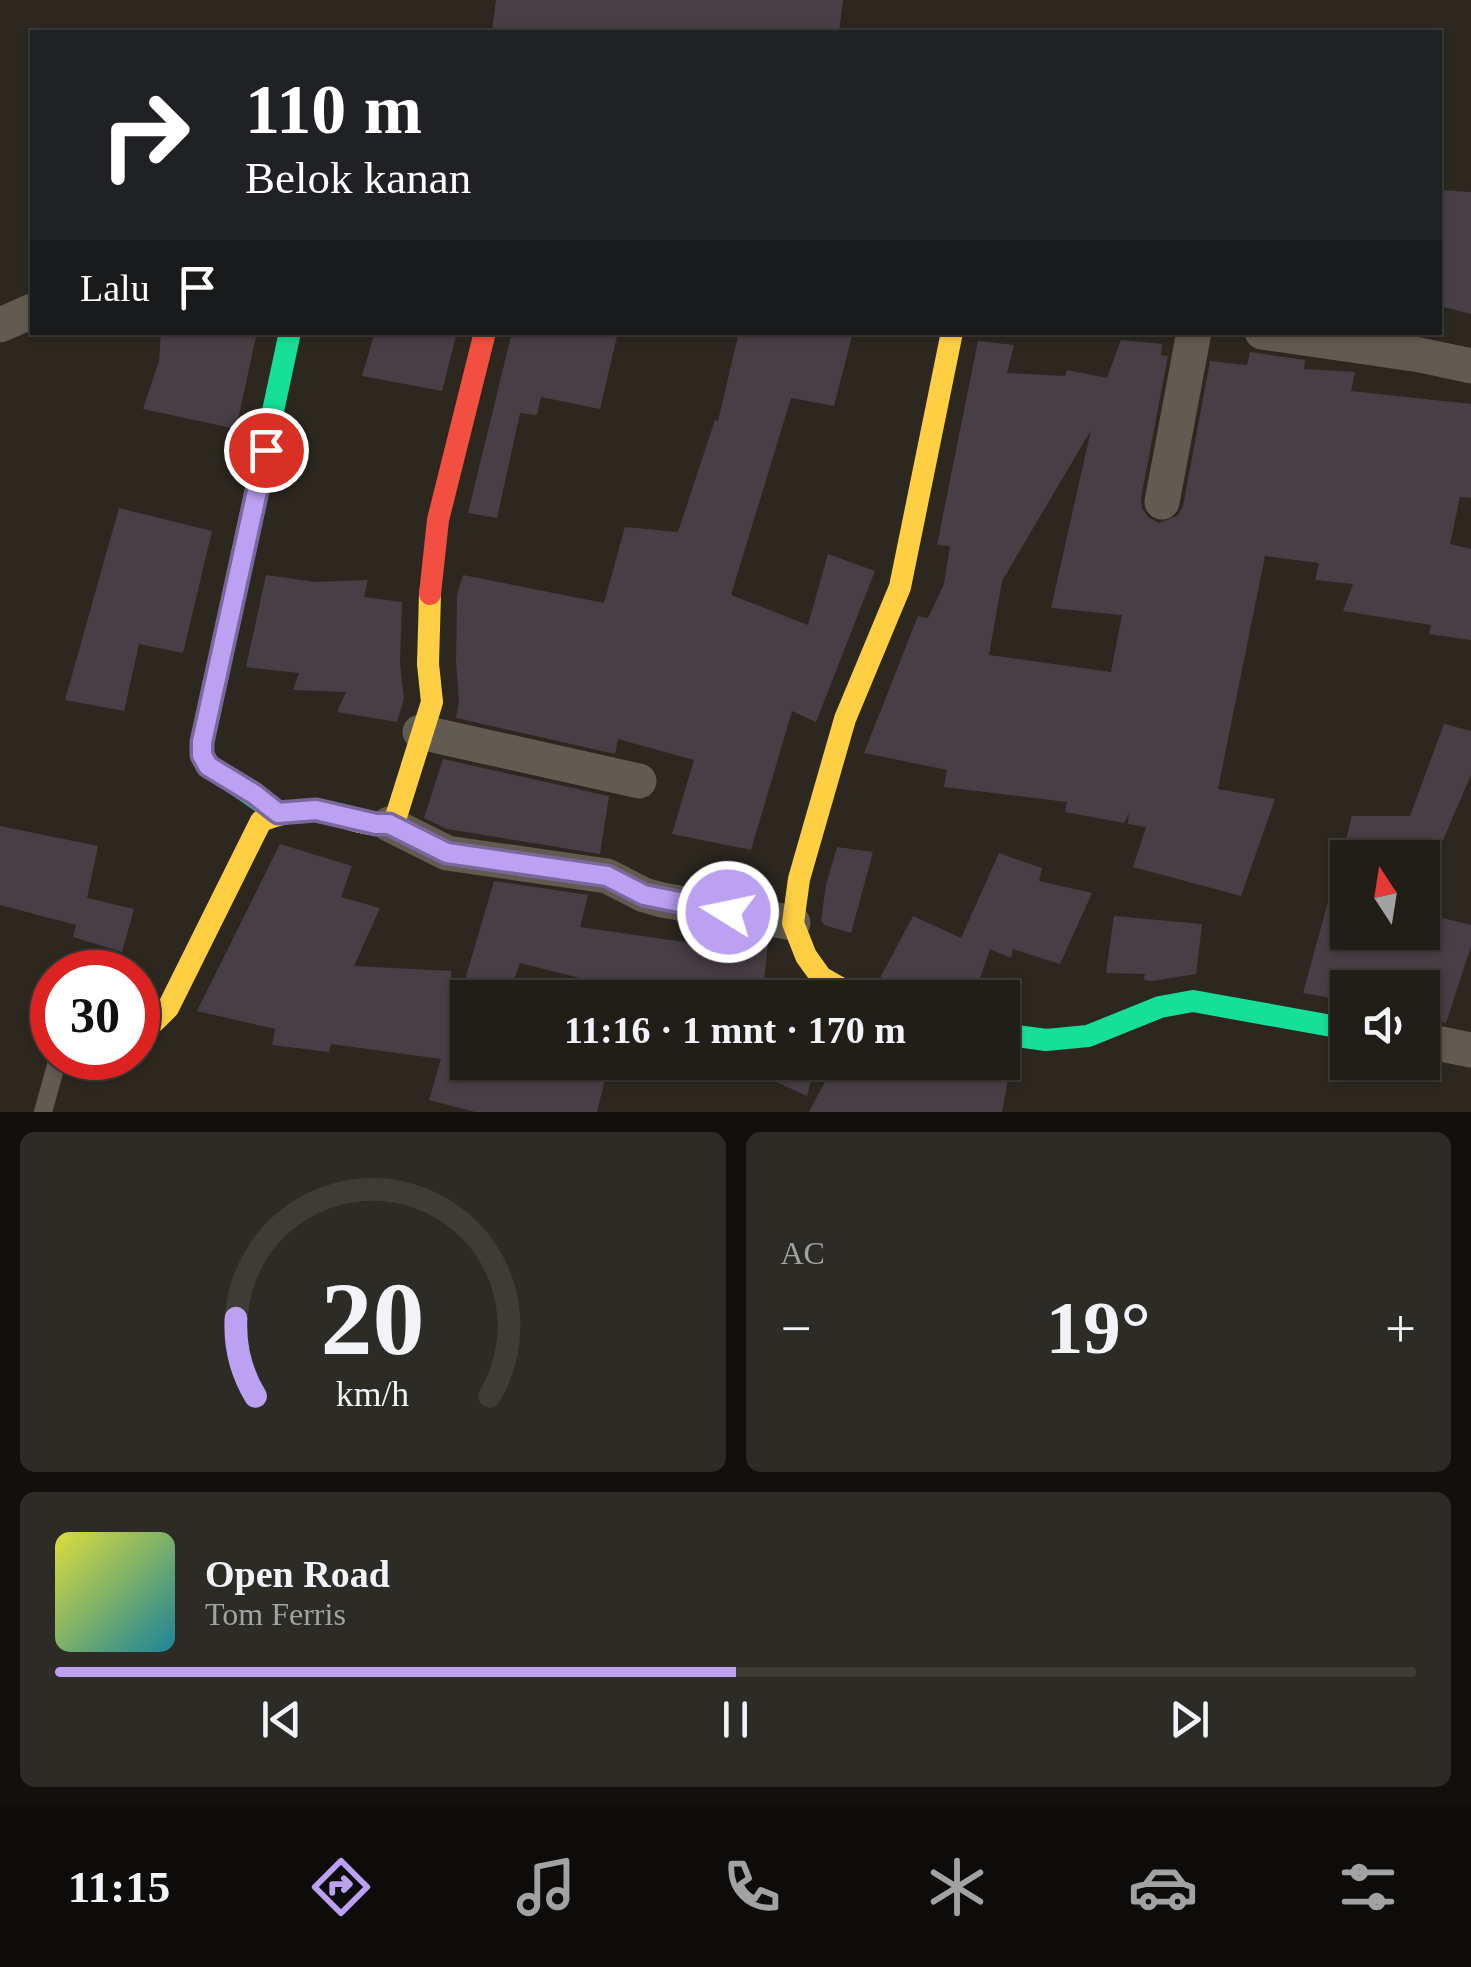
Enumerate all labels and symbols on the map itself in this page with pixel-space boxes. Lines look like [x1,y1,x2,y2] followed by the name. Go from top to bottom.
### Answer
[224,408,309,493] pin
[1330,840,1440,950] north arrow
[676,860,780,964] position arrow
[30,950,160,1080] speed limit sign: 30

